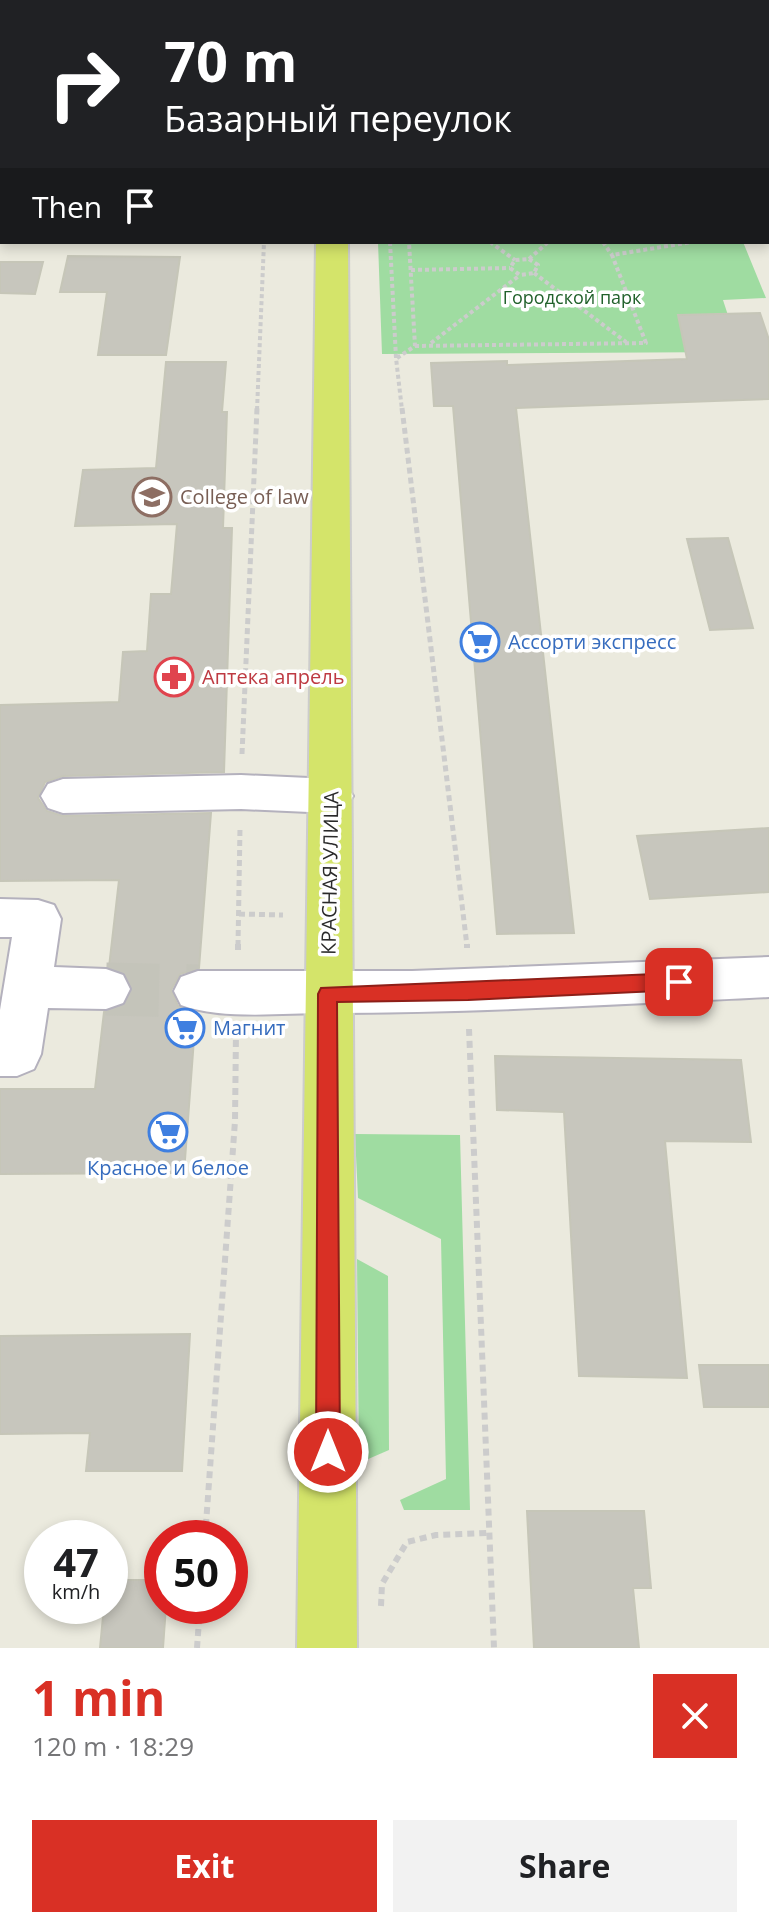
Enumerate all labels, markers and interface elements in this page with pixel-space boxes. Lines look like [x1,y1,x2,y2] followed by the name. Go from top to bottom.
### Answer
[164,22,298,98] text: 70 m
[32,32,136,136] icon: right
[164,94,512,143] text: Базарный переулок
[118,184,162,228] icon: arrive
[32,186,102,227] text: Then
[503,285,642,309] park label: Городской парк
[131,476,173,518] school or university icon: College of law
[180,483,309,510] place label: College of law
[459,621,501,663] supermarket icon: Ассорти экспресс
[508,628,676,655] place label: Ассорти экспресс
[153,656,195,698] pharmacy icon: Аптека апрель
[202,663,345,690] place label: Аптека апрель
[315,791,344,955] street label: КРАСНАЯ УЛИЦА
[645,948,713,1016] pin
[657,960,701,1004] icon: arrive
[164,1007,206,1049] supermarket icon: Магнит
[213,1014,286,1041] place label: Магнит
[147,1111,189,1153] supermarket icon: Красное и белое
[87,1154,249,1181] place label: Красное и белое
[286,1410,370,1494] position arrow
[144,1520,248,1624] speed limit sign: 50
[53,1534,99,1589] text: 47
[52,1578,100,1605] text: km/h
[32,1665,165,1730] text: 1 min
[653,1674,737,1758] button: close
[32,1728,194,1764] text: 120 m · 18:29
[32,1820,377,1912] button: Exit
[393,1820,737,1912] button: Share

